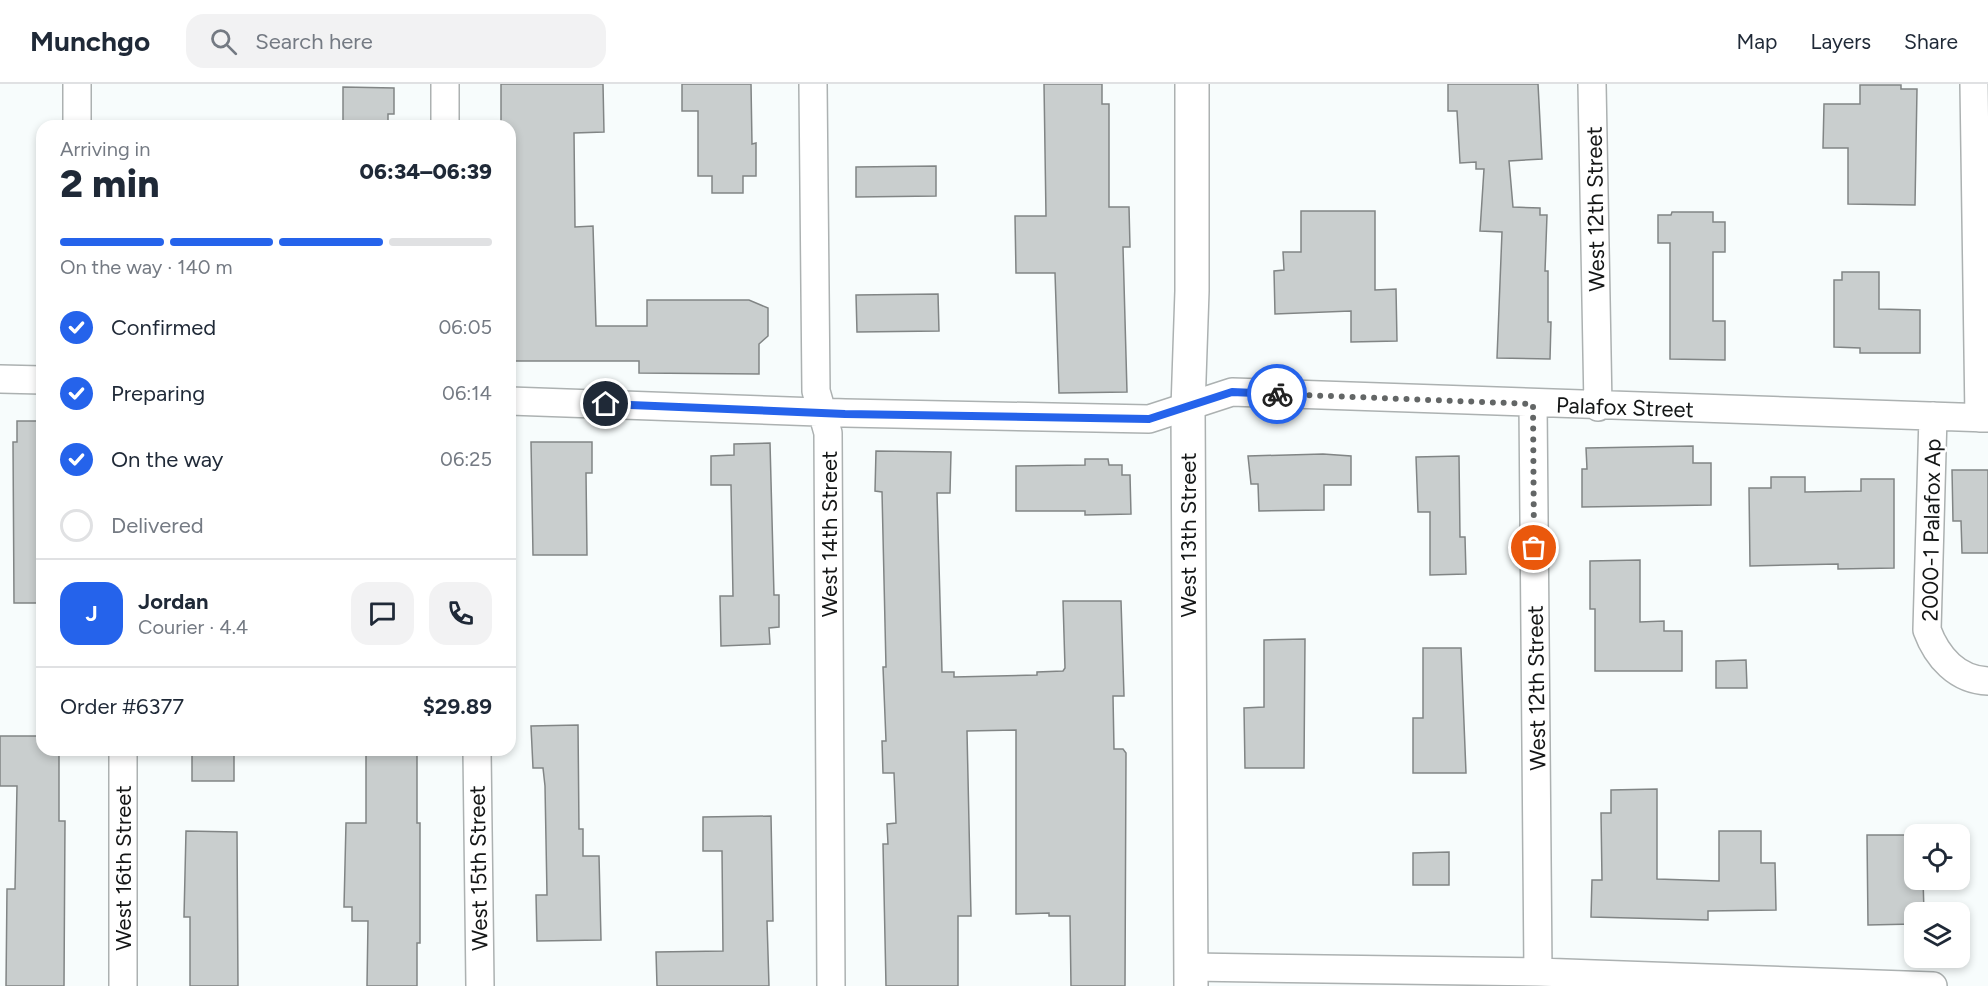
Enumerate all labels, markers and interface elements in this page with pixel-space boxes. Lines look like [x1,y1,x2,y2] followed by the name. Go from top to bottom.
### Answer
[186,14,606,68] search box
[30,24,150,58] text: Munchgo
[207,25,240,58] icon: search
[255,28,373,55] text: Search here
[1737,29,1777,54] text: Map
[1810,29,1871,54] text: Layers
[1904,29,1958,54] text: Share
[1581,126,1610,292] street label: West 12th Street
[60,137,150,161] text: Arriving in
[360,158,492,185] text: 06:34–06:39
[60,160,160,207] text: 2 min
[60,255,233,279] text: On the way · 140 m
[60,311,93,344] icon: check
[111,314,216,341] text: Confirmed
[438,315,492,339] text: 06:05
[1247,364,1307,424] courier
[60,377,93,410] icon: check
[580,378,631,429] pin
[1261,378,1294,411] icon: bike
[111,380,205,407] text: Preparing
[442,381,492,405] text: 06:14
[589,387,622,420] icon: home
[1556,392,1694,423] street label: Palafox Street
[1916,438,1947,622] street label: 2000-1 Palafox Ap
[60,443,93,476] icon: check
[111,446,223,473] text: On the way
[440,447,492,471] text: 06:25
[816,451,843,617] street label: West 14th Street
[1175,453,1202,617] street label: West 13th Street
[111,512,204,539] text: Delivered
[1508,522,1559,573] pin
[1517,531,1550,564] icon: bag
[351,582,414,645] button: chat
[429,582,492,645] button: phone
[138,588,209,615] text: Jordan
[85,600,98,627] text: J
[1522,605,1551,771] street label: West 12th Street
[138,615,248,639] text: Courier · 4.4
[60,693,184,720] text: Order #6377
[423,693,492,720] text: $29.89
[110,785,137,951] street label: West 16th Street
[464,785,493,951] street label: West 15th Street
[1904,824,1970,968] map controls
[1904,824,1970,890] button: locate
[1904,902,1970,968] button: layers

